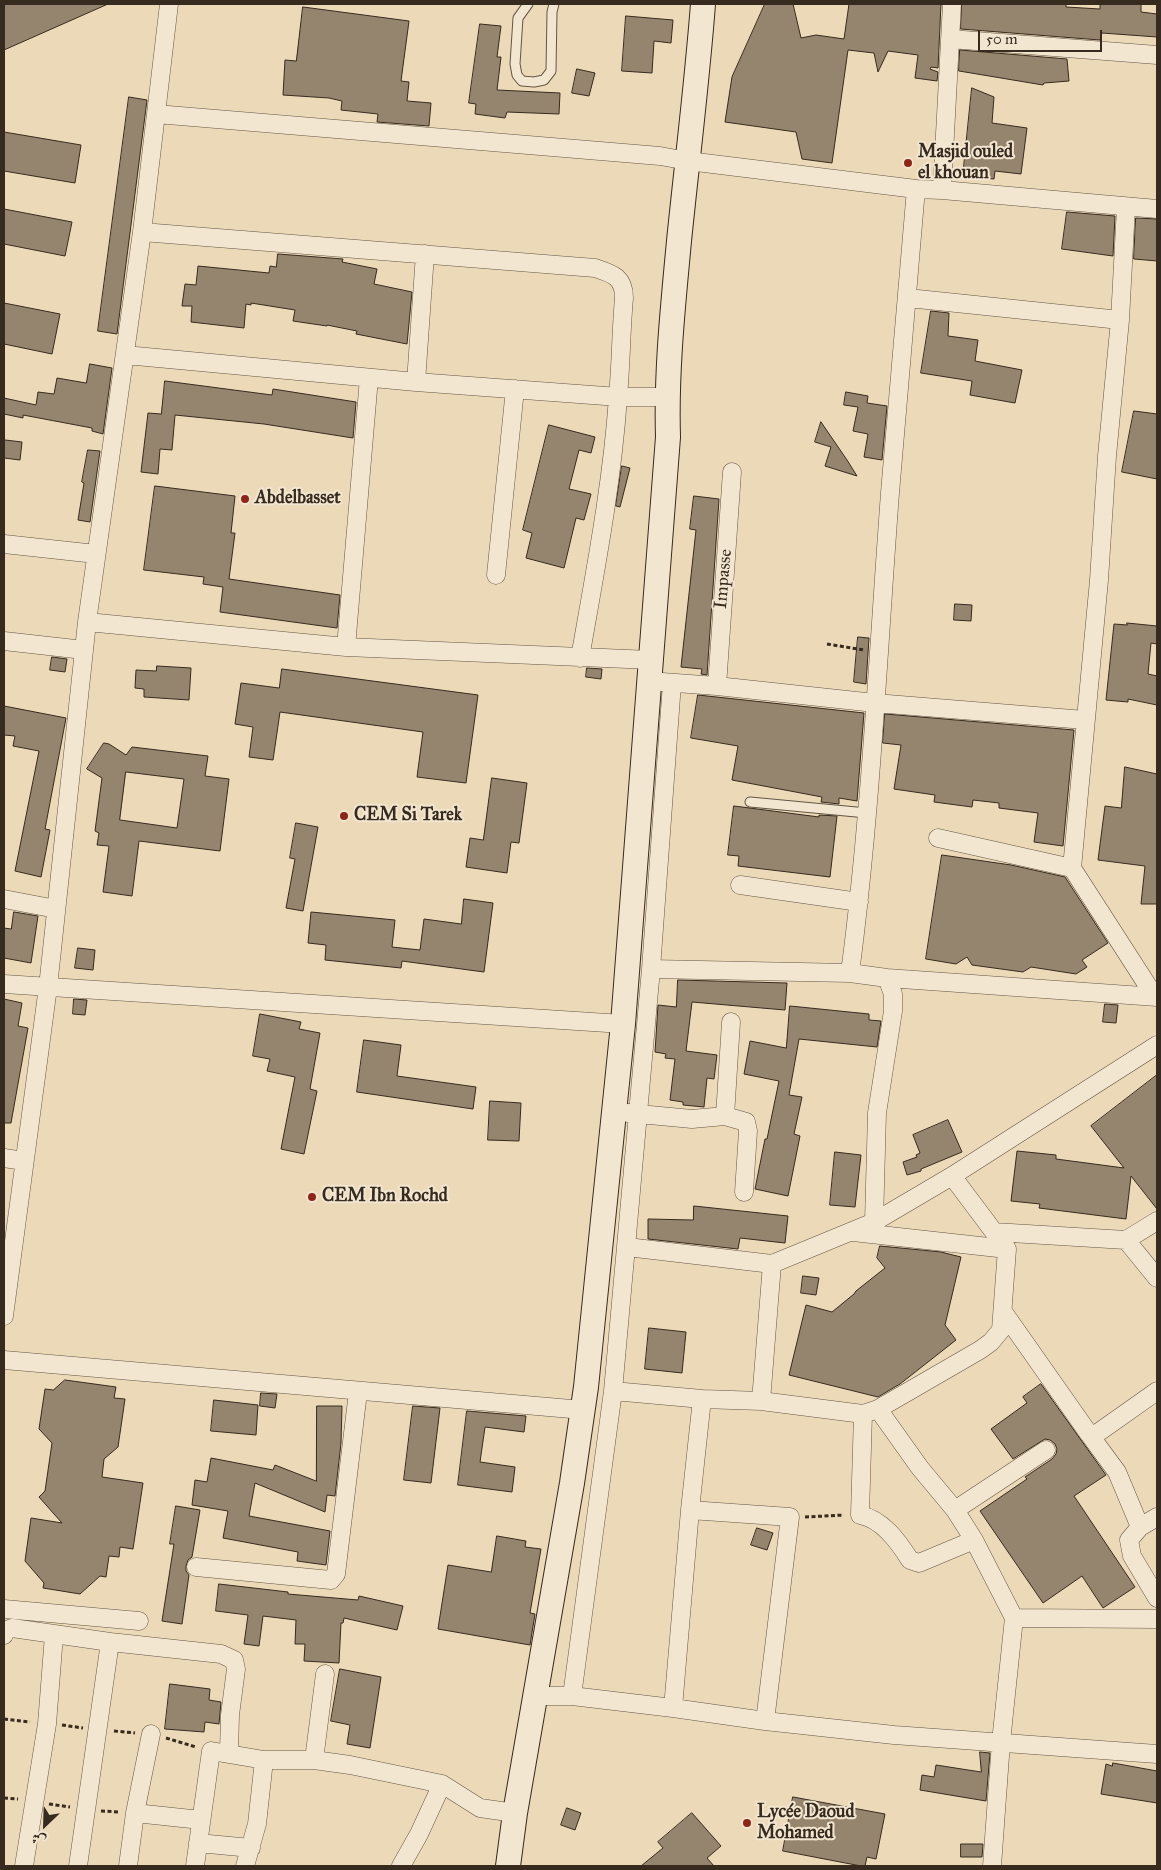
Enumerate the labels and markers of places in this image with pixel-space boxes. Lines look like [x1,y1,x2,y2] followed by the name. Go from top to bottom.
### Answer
[918,142,1013,184] place label: Masjid ouled el khouan
[902,157,914,169] marker: Masjid ouled el khouan
[255,488,341,510] place label: Abdelbasset
[239,493,251,505] marker: Abdelbasset
[354,805,462,827] place label: CEM Si Tarek
[338,810,350,822] marker: CEM Si Tarek
[322,1186,448,1208] place label: CEM Ibn Rochd
[306,1191,318,1203] marker: CEM Ibn Rochd
[757,1802,854,1845] place label: Lycée Daoud Mohamed
[741,1817,753,1829] marker: Lycée Daoud Mohamed

